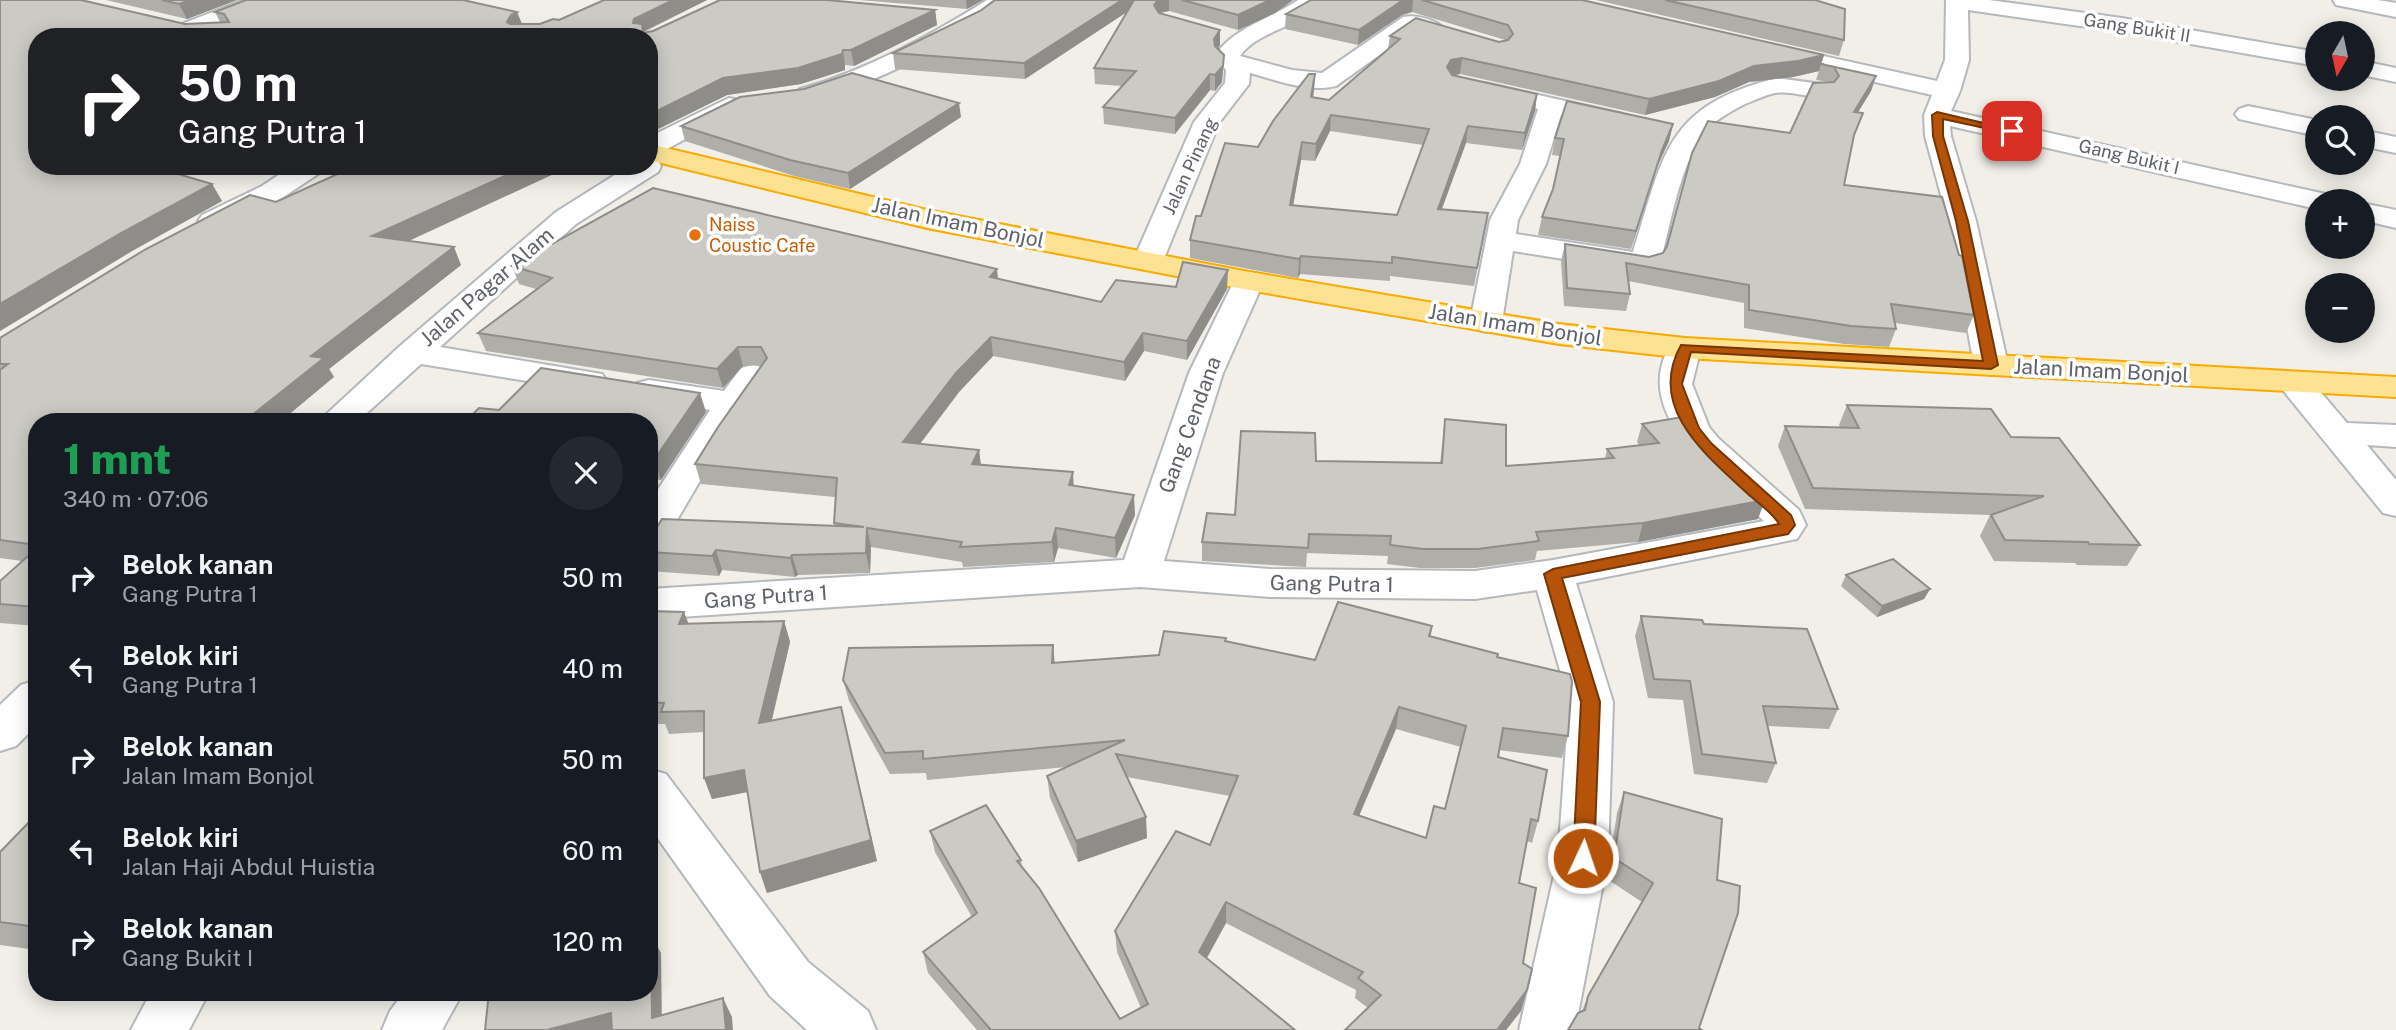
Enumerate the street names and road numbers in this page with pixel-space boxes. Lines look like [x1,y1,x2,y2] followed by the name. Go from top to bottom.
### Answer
[2082,9,2192,46] street label: Gang Bukit II
[1158,114,1221,218] street label: Jalan Pinang
[2077,135,2182,178] street label: Gang Bukit I
[870,192,1047,253] street label: Jalan Imam Bonjol
[415,222,558,351] street label: Jalan Pagar Alam
[1426,298,1604,351] street label: Jalan Imam Bonjol
[1153,353,1226,497] street label: Gang Cendana
[2013,353,2189,388] street label: Jalan Imam Bonjol
[1270,570,1394,597] street label: Gang Putra 1
[703,580,829,613] street label: Gang Putra 1

